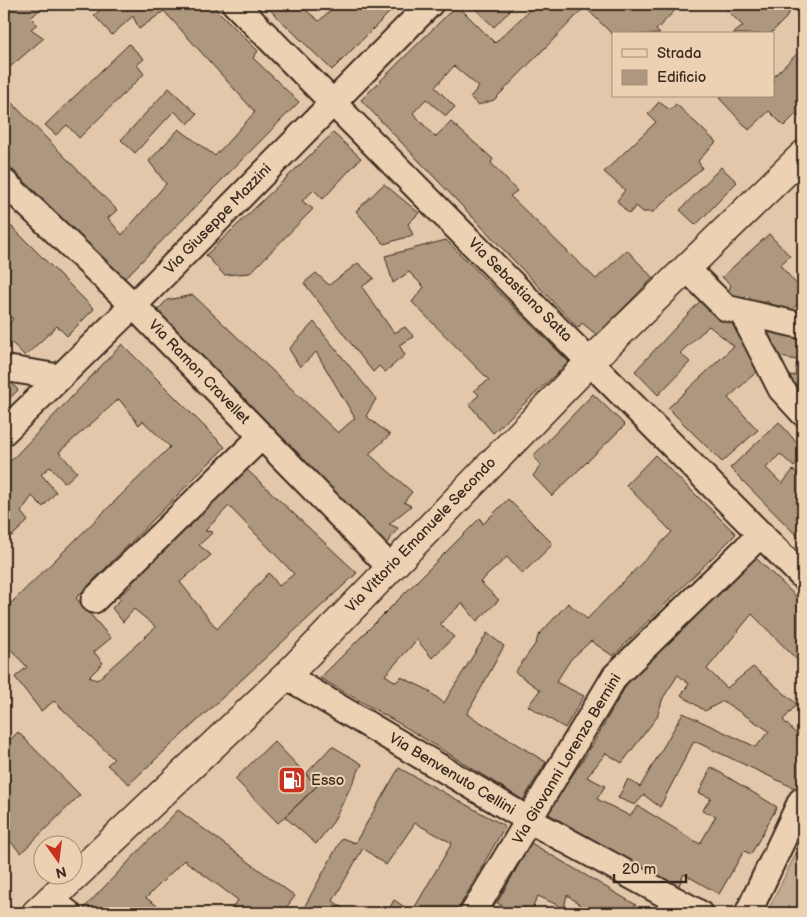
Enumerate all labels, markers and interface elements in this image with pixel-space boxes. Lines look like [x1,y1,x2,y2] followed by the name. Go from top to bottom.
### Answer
[612,32,774,98] legend
[657,44,701,63] text: Strada
[657,68,706,87] text: Edificio
[160,160,276,278] street label: Via Giuseppe Mazzini
[464,234,576,346] street label: Via Sebastiano Satta
[144,316,254,429] street label: Via Ramon Cravellet
[342,453,500,617] street label: Via Vittorio Emanuele Secondo
[508,670,626,848] street label: Via Giovanni Lorenzo Bernini
[385,729,519,819] street label: Via Benvenuto Cellini
[277,765,307,795] fuel station icon: Esso
[311,771,344,790] place label: Esso
[32,834,82,884] north arrow
[614,852,687,884] scale bar
[622,860,656,879] text: 20 m
[54,863,68,882] text: N

